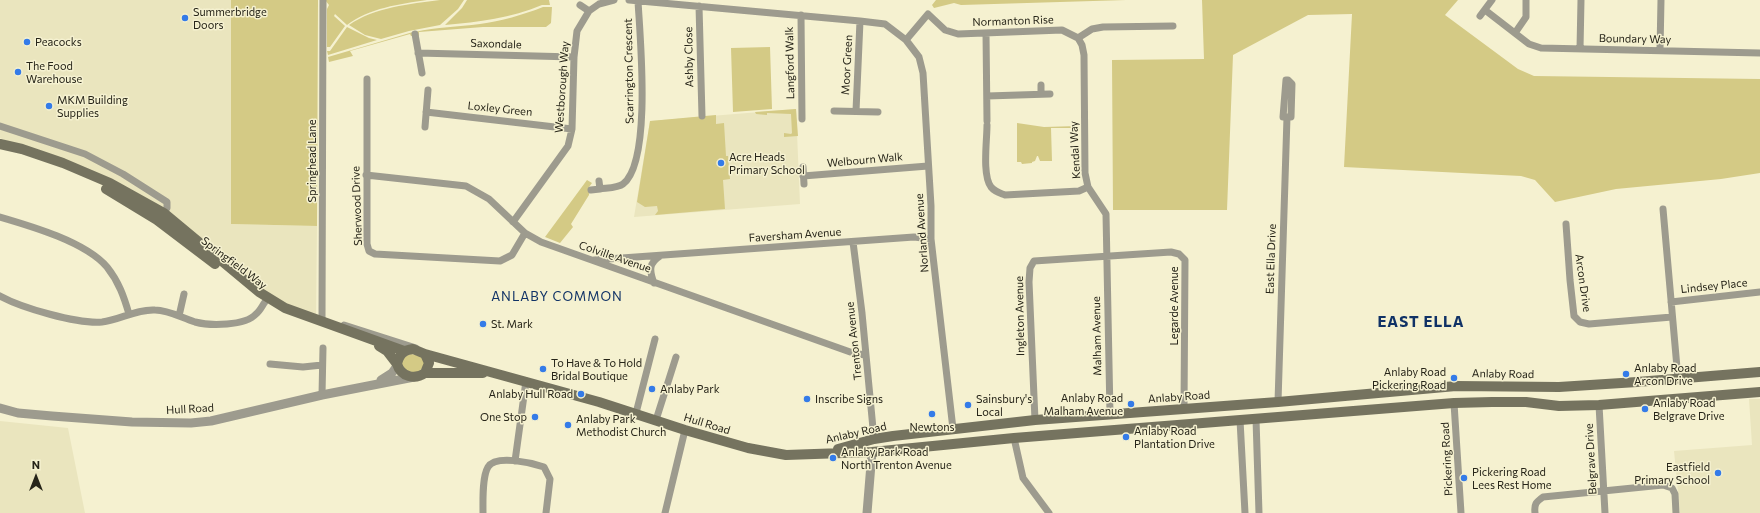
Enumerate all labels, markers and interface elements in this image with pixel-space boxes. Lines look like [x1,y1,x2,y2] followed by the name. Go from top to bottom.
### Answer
[193,5,267,31] place label: Summerbridge Doors
[180,13,190,23] marker: Summerbridge Doors
[972,13,1054,29] street label: Normanton Rise
[621,18,637,124] street label: Scarrington Crescent
[682,27,696,87] street label: Ashby Close
[783,27,797,99] street label: Langford Walk
[1599,32,1671,46] street label: Boundary Way
[35,35,82,49] place label: Peacocks
[839,35,855,95] street label: Moor Green
[22,37,32,47] marker: Peacocks
[470,37,522,51] street label: Saxondale
[552,41,572,133] street label: Westborough Way
[26,59,82,85] place label: The Food Warehouse
[13,67,23,77] marker: The Food Warehouse
[57,93,128,119] place label: MKM Building Supplies
[467,99,533,119] street label: Loxley Green
[44,101,54,111] marker: MKM Building Supplies
[305,120,319,202] street label: Springhead Lane
[1067,121,1083,179] street label: Kendal Way
[729,150,805,176] place label: Acre Heads Primary School
[826,150,904,170] street label: Welbourn Walk
[716,158,726,168] marker: Acre Heads Primary School
[349,166,365,246] street label: Sherwood Drive
[913,193,931,273] street label: Norland Avenue
[1263,224,1279,294] street label: East Ella Drive
[748,225,842,245] street label: Faversham Avenue
[199,234,269,292] street label: Springfield Way
[577,238,653,276] street label: Colville Avenue
[1572,253,1594,313] street label: Arcon Drive
[1167,267,1181,345] street label: Legarde Avenue
[1013,276,1027,356] street label: Ingleton Avenue
[1680,276,1748,296] street label: Lindsey Place
[491,289,623,305] district label: ANLABY COMMON
[1090,296,1104,376] street label: Malham Avenue
[843,301,865,381] street label: Trenton Avenue
[1377,313,1465,331] district label: EAST ELLA
[491,317,533,331] place label: St. Mark
[478,319,488,329] marker: St. Mark
[551,356,642,382] place label: To Have & To Hold Bridal Boutique
[1634,361,1696,387] place label: Anlaby Road Arcon Drive
[538,364,548,374] marker: To Have & To Hold Bridal Boutique
[1372,365,1446,391] place label: Anlaby Road Pickering Road
[1472,367,1534,381] street label: Anlaby Road
[1621,369,1631,379] marker: Anlaby Road Arcon Drive
[1449,373,1459,383] marker: Anlaby Road Pickering Road
[660,382,720,396] place label: Anlaby Park
[647,384,657,394] marker: Anlaby Park
[489,387,573,401] place label: Anlaby Hull Road
[1147,388,1211,406] street label: Anlaby Road
[576,389,586,399] marker: Anlaby Hull Road
[1044,391,1123,417] place label: Anlaby Road Malham Avenue
[815,392,883,406] place label: Inscribe Signs
[976,392,1032,418] place label: Sainsbury's Local
[802,394,812,404] marker: Inscribe Signs
[1653,396,1725,422] place label: Anlaby Road Belgrave Drive
[1126,399,1136,409] marker: Anlaby Road Malham Avenue
[963,400,973,410] marker: Sainsbury's Local
[166,401,214,417] street label: Hull Road
[1640,404,1650,414] marker: Anlaby Road Belgrave Drive
[927,409,937,419] marker: Newtons
[480,410,527,424] place label: One Stop
[682,411,732,437] street label: Hull Road
[530,412,540,422] marker: One Stop
[576,412,666,438] place label: Anlaby Park Methodist Church
[563,420,573,430] marker: Anlaby Park Methodist Church
[824,420,888,446] street label: Anlaby Road
[909,420,955,434] place label: Newtons
[1438,422,1456,496] street label: Pickering Road
[1583,423,1599,495] street label: Belgrave Drive
[1134,424,1215,450] place label: Anlaby Road Plantation Drive
[1121,432,1131,442] marker: Anlaby Road Plantation Drive
[841,445,952,471] place label: Anlaby Park Road North Trenton Avenue
[828,453,838,463] marker: Anlaby Park Road North Trenton Avenue
[16,457,56,497] north arrow
[32,458,40,471] text: N
[1634,460,1710,486] place label: Eastfield Primary School
[1472,465,1552,491] place label: Pickering Road Lees Rest Home
[1713,468,1723,478] marker: Eastfield Primary School
[1459,473,1469,483] marker: Pickering Road Lees Rest Home

